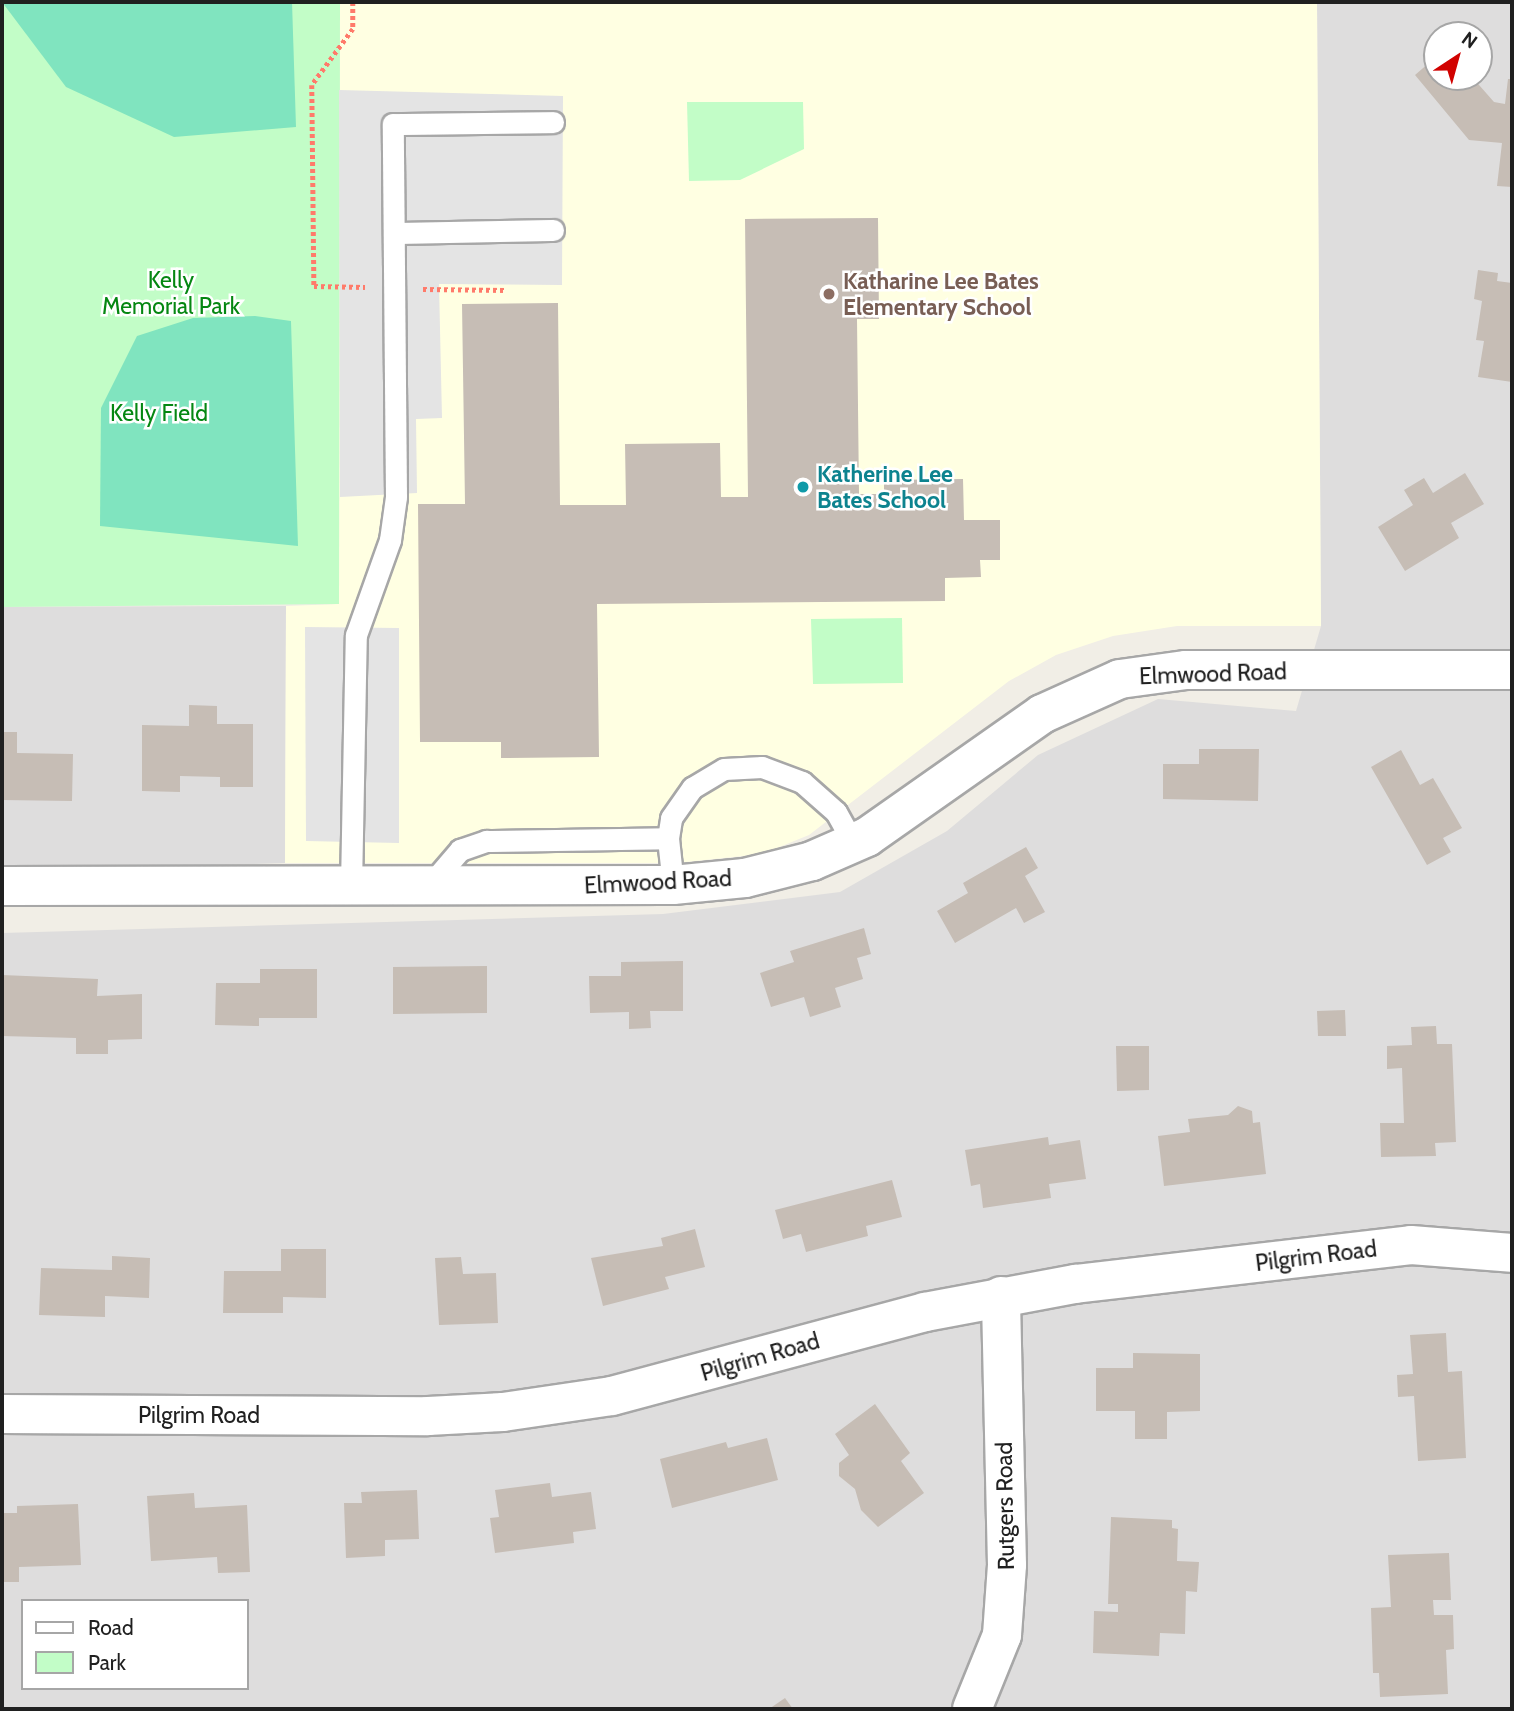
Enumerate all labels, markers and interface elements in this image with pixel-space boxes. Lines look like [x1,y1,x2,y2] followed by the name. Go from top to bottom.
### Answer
[1423,21,1493,91] north arrow
[1457,27,1482,53] text: N
[102,266,240,320] park label: Kelly Memorial Park
[843,267,1039,321] place label: Katharine Lee Bates Elementary School
[821,286,837,302] marker: Katharine Lee Bates Elementary School
[110,399,208,427] park label: Kelly Field
[817,460,953,514] place label: Katherine Lee Bates School
[795,479,811,495] marker: Katherine Lee Bates School
[1139,658,1287,690] street label: Elmwood Road
[583,864,733,900] street label: Elmwood Road
[1254,1235,1378,1277] street label: Pilgrim Road
[697,1327,823,1387] street label: Pilgrim Road
[138,1401,260,1429] street label: Pilgrim Road
[990,1442,1020,1570] street label: Rutgers Road
[21,1599,248,1690] legend
[88,1615,134,1640] text: Road
[88,1650,126,1675] text: Park

